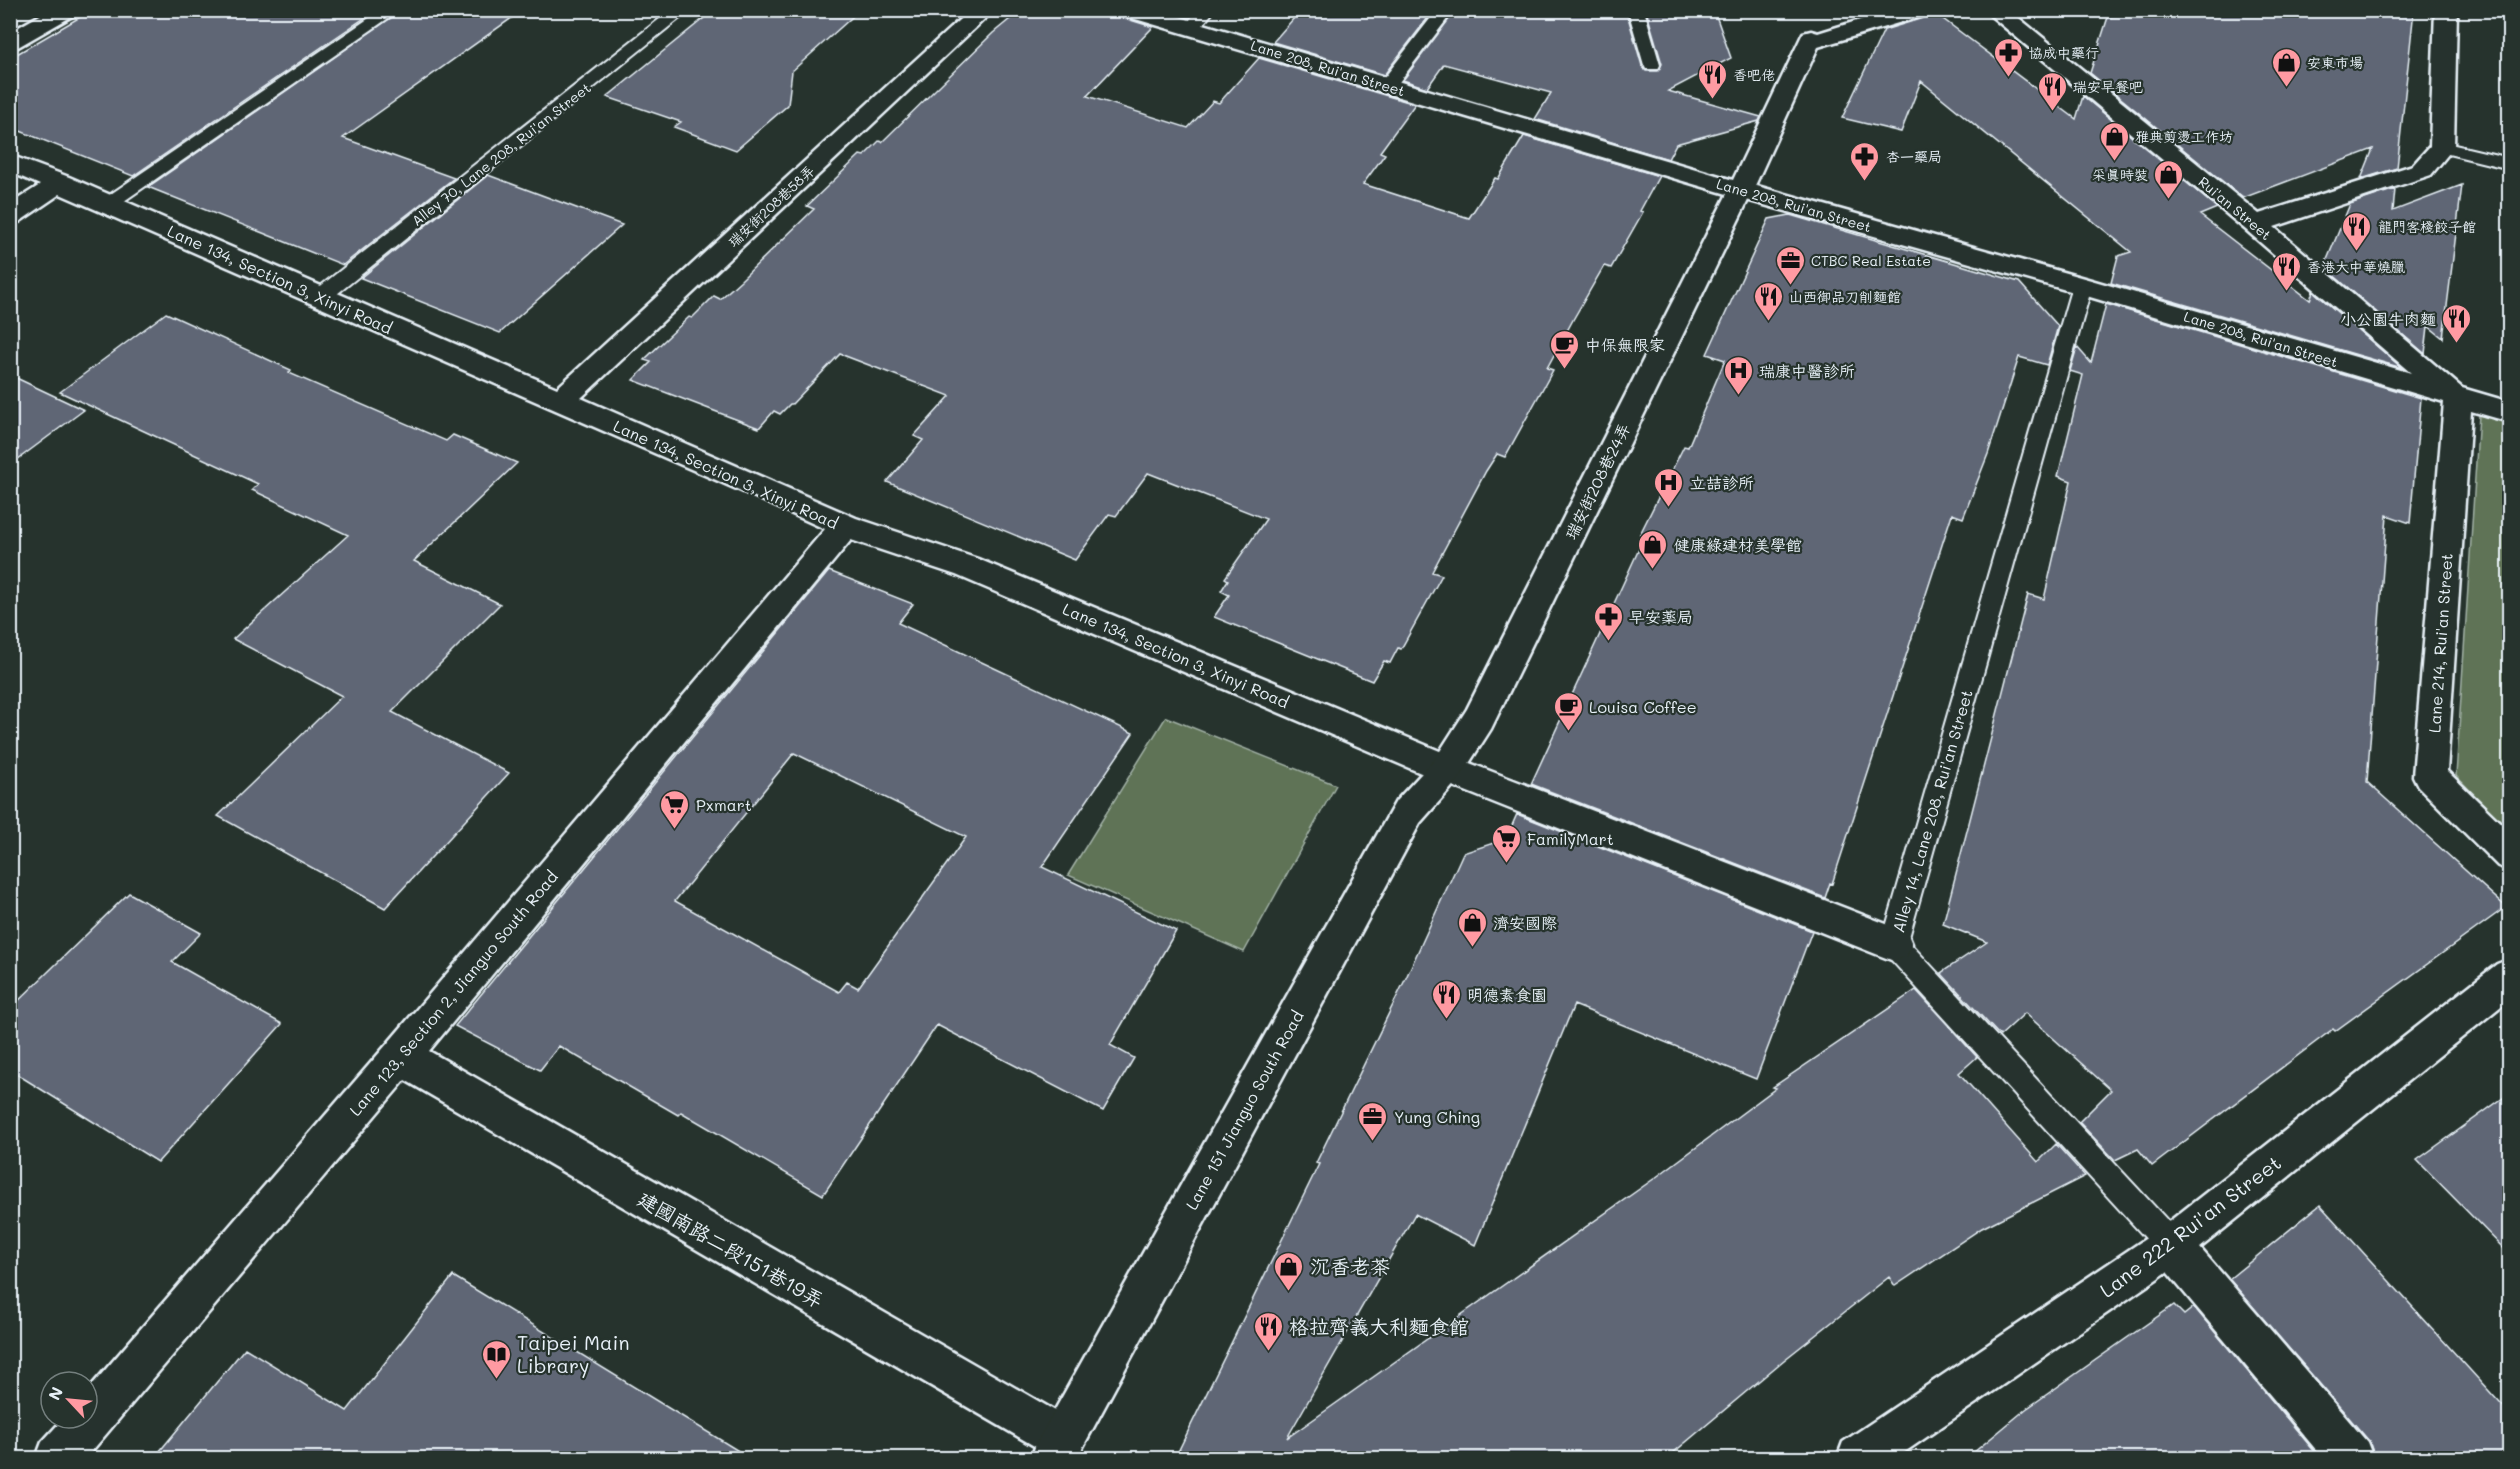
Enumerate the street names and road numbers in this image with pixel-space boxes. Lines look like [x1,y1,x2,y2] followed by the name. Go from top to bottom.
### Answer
[1249,36,1407,100] street label: Lane 208, Rui'an Street
[408,78,594,230] street label: Alley 70, Lane 208, Rui'an Street
[723,161,818,252] street label: 瑞安街208巷58弄
[2195,172,2275,244] street label: Rui'an Street
[1714,174,1874,236] street label: Lane 208, Rui'an Street
[164,220,396,338] street label: Lane 134, Section 3, Xinyi Road
[2182,307,2340,371] street label: Lane 208, Rui'an Street
[610,415,842,533] street label: Lane 134, Section 3, Xinyi Road
[1560,419,1634,543] street label: 瑞安街208巷24弄
[2423,553,2457,733] street label: Lane 214, Rui'an Street
[1060,598,1292,712] street label: Lane 134, Section 3, Xinyi Road
[1887,687,1977,935] street label: Alley 14, Lane 208, Rui'an Street
[344,866,562,1120] street label: Lane 123, Section 2, Jianguo South Road
[1180,1007,1308,1213] street label: Lane 151 Jianguo South Road
[2094,1149,2286,1303] street label: Lane 222 Rui'an Street
[633,1185,829,1313] street label: 建國南路二段151巷19弄

